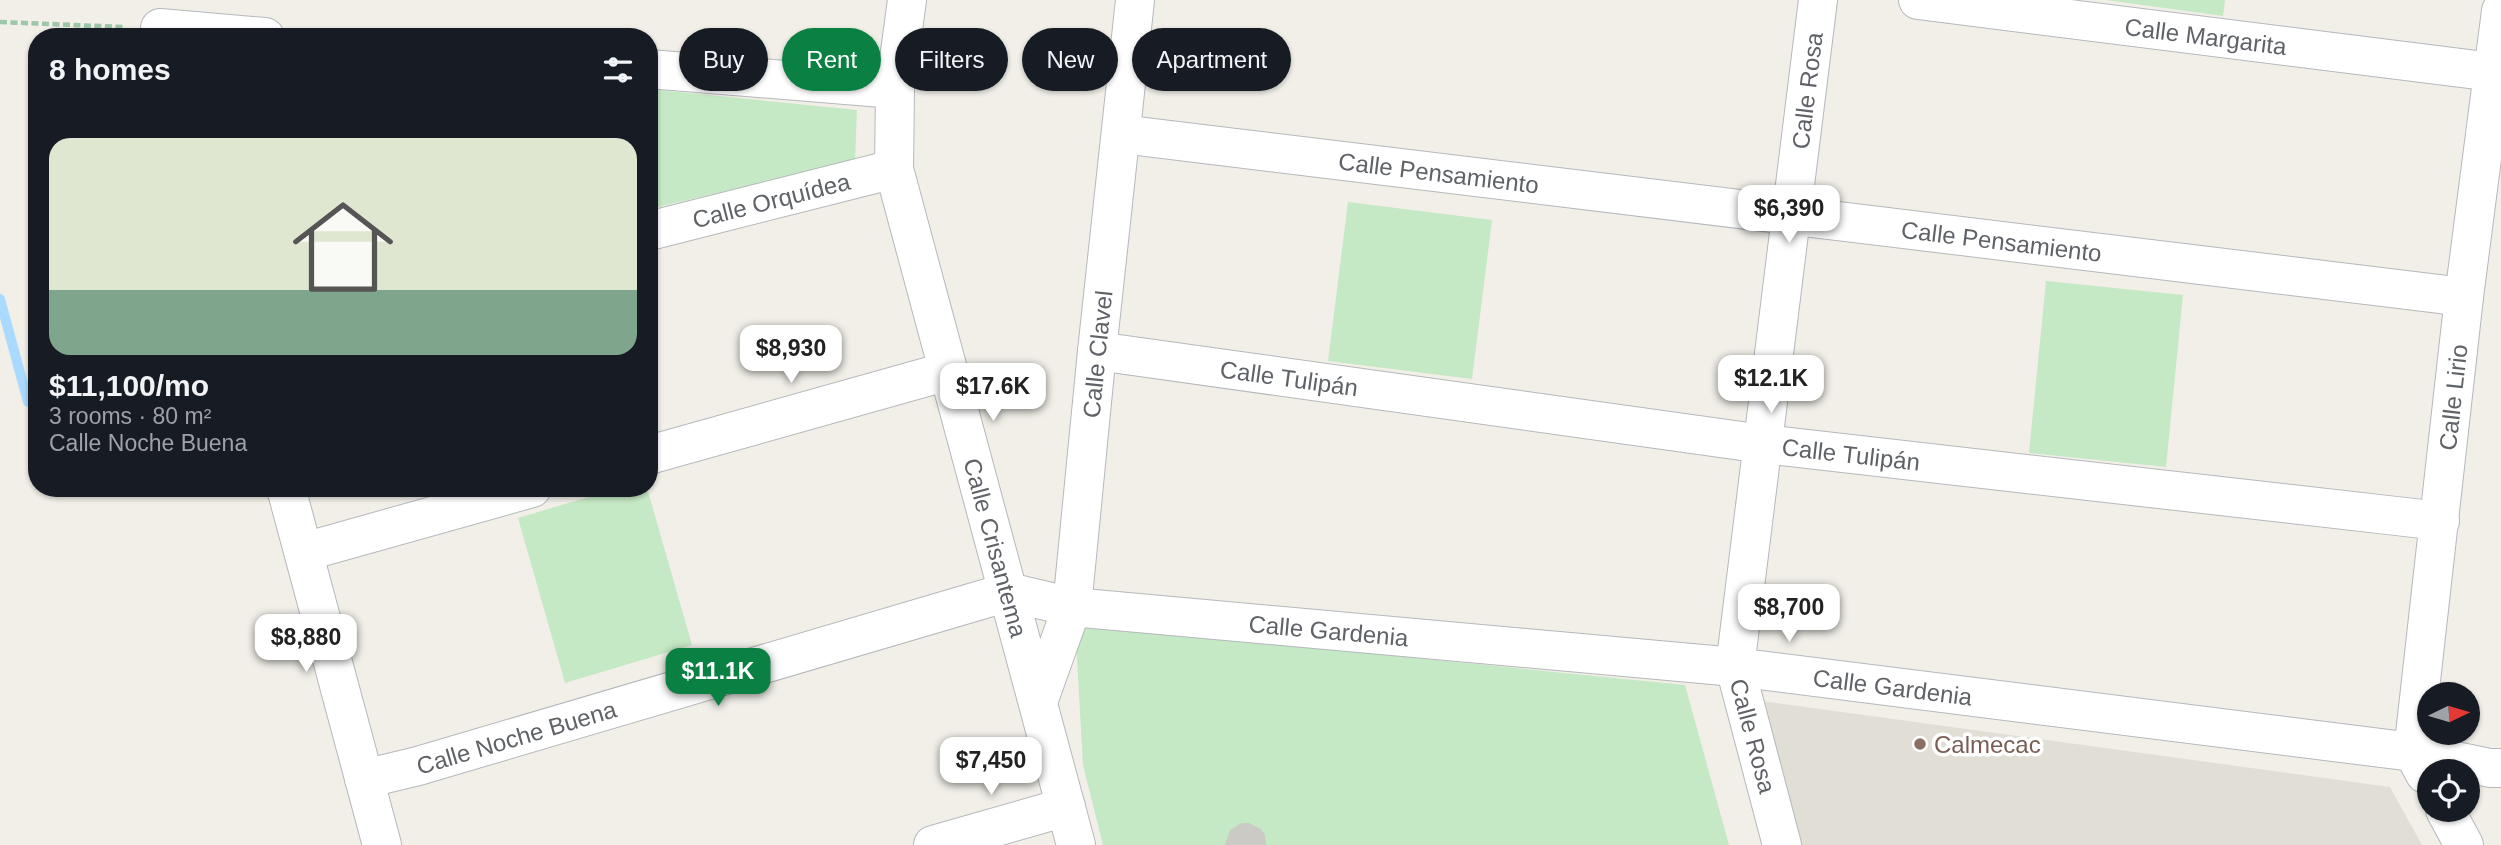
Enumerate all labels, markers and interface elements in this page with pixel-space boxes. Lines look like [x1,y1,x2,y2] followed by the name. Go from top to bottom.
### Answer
[2123,13,2289,60] street label: Calle Margarita
[679,28,768,91] chip: Buy
[782,28,881,91] chip: Rent
[895,28,1008,91] chip: Filters
[1022,28,1118,91] chip: New
[1132,28,1291,91] chip: Apartment
[1786,30,1827,151] street label: Calle Rosa
[599,51,637,89] icon: filters
[49,53,171,86] text: 8 homes
[1337,147,1540,198] street label: Calle Pensamiento
[690,167,853,233] street label: Calle Orquídea
[280,184,406,310] icon: home
[1732,186,1846,245] pin: $6,390
[1754,195,1824,221] text: $6,390
[1900,215,2103,266] street label: Calle Pensamiento
[1077,289,1117,419] street label: Calle Clavel
[734,326,848,385] pin: $8,930
[756,335,826,361] text: $8,930
[2433,343,2472,452] street label: Calle Lirio
[1218,355,1360,401] street label: Calle Tulipán
[1714,356,1828,415] pin: $12.1K
[936,364,1050,423] pin: $17.6K
[1734,365,1808,391] text: $12.1K
[49,369,209,402] text: $11,100/mo
[956,373,1030,399] text: $17.6K
[49,403,211,429] text: 3 rooms · 80 m²
[49,430,247,456] text: Calle Noche Buena
[1780,433,1921,475] street label: Calle Tulipán
[959,455,1033,641] street label: Calle Crisantema
[1732,584,1846,644] pin: $8,700
[1754,594,1824,620] text: $8,700
[1248,610,1410,651] street label: Calle Gardenia
[249,614,363,674] pin: $8,880
[271,624,341,650] text: $8,880
[661,648,775,708] pin: $11.1K
[682,658,754,684] text: $11.1K
[1811,663,1974,710] street label: Calle Gardenia
[1725,676,1781,797] street label: Calle Rosa
[2417,682,2480,746] north arrow
[2417,682,2480,822] map controls
[413,695,620,779] street label: Calle Noche Buena
[1934,731,2041,758] place label: Calmecac
[1912,736,1928,752] marker: Calmecac
[934,738,1048,797] pin: $7,450
[956,747,1026,773] text: $7,450
[2417,759,2480,822] button: locate

